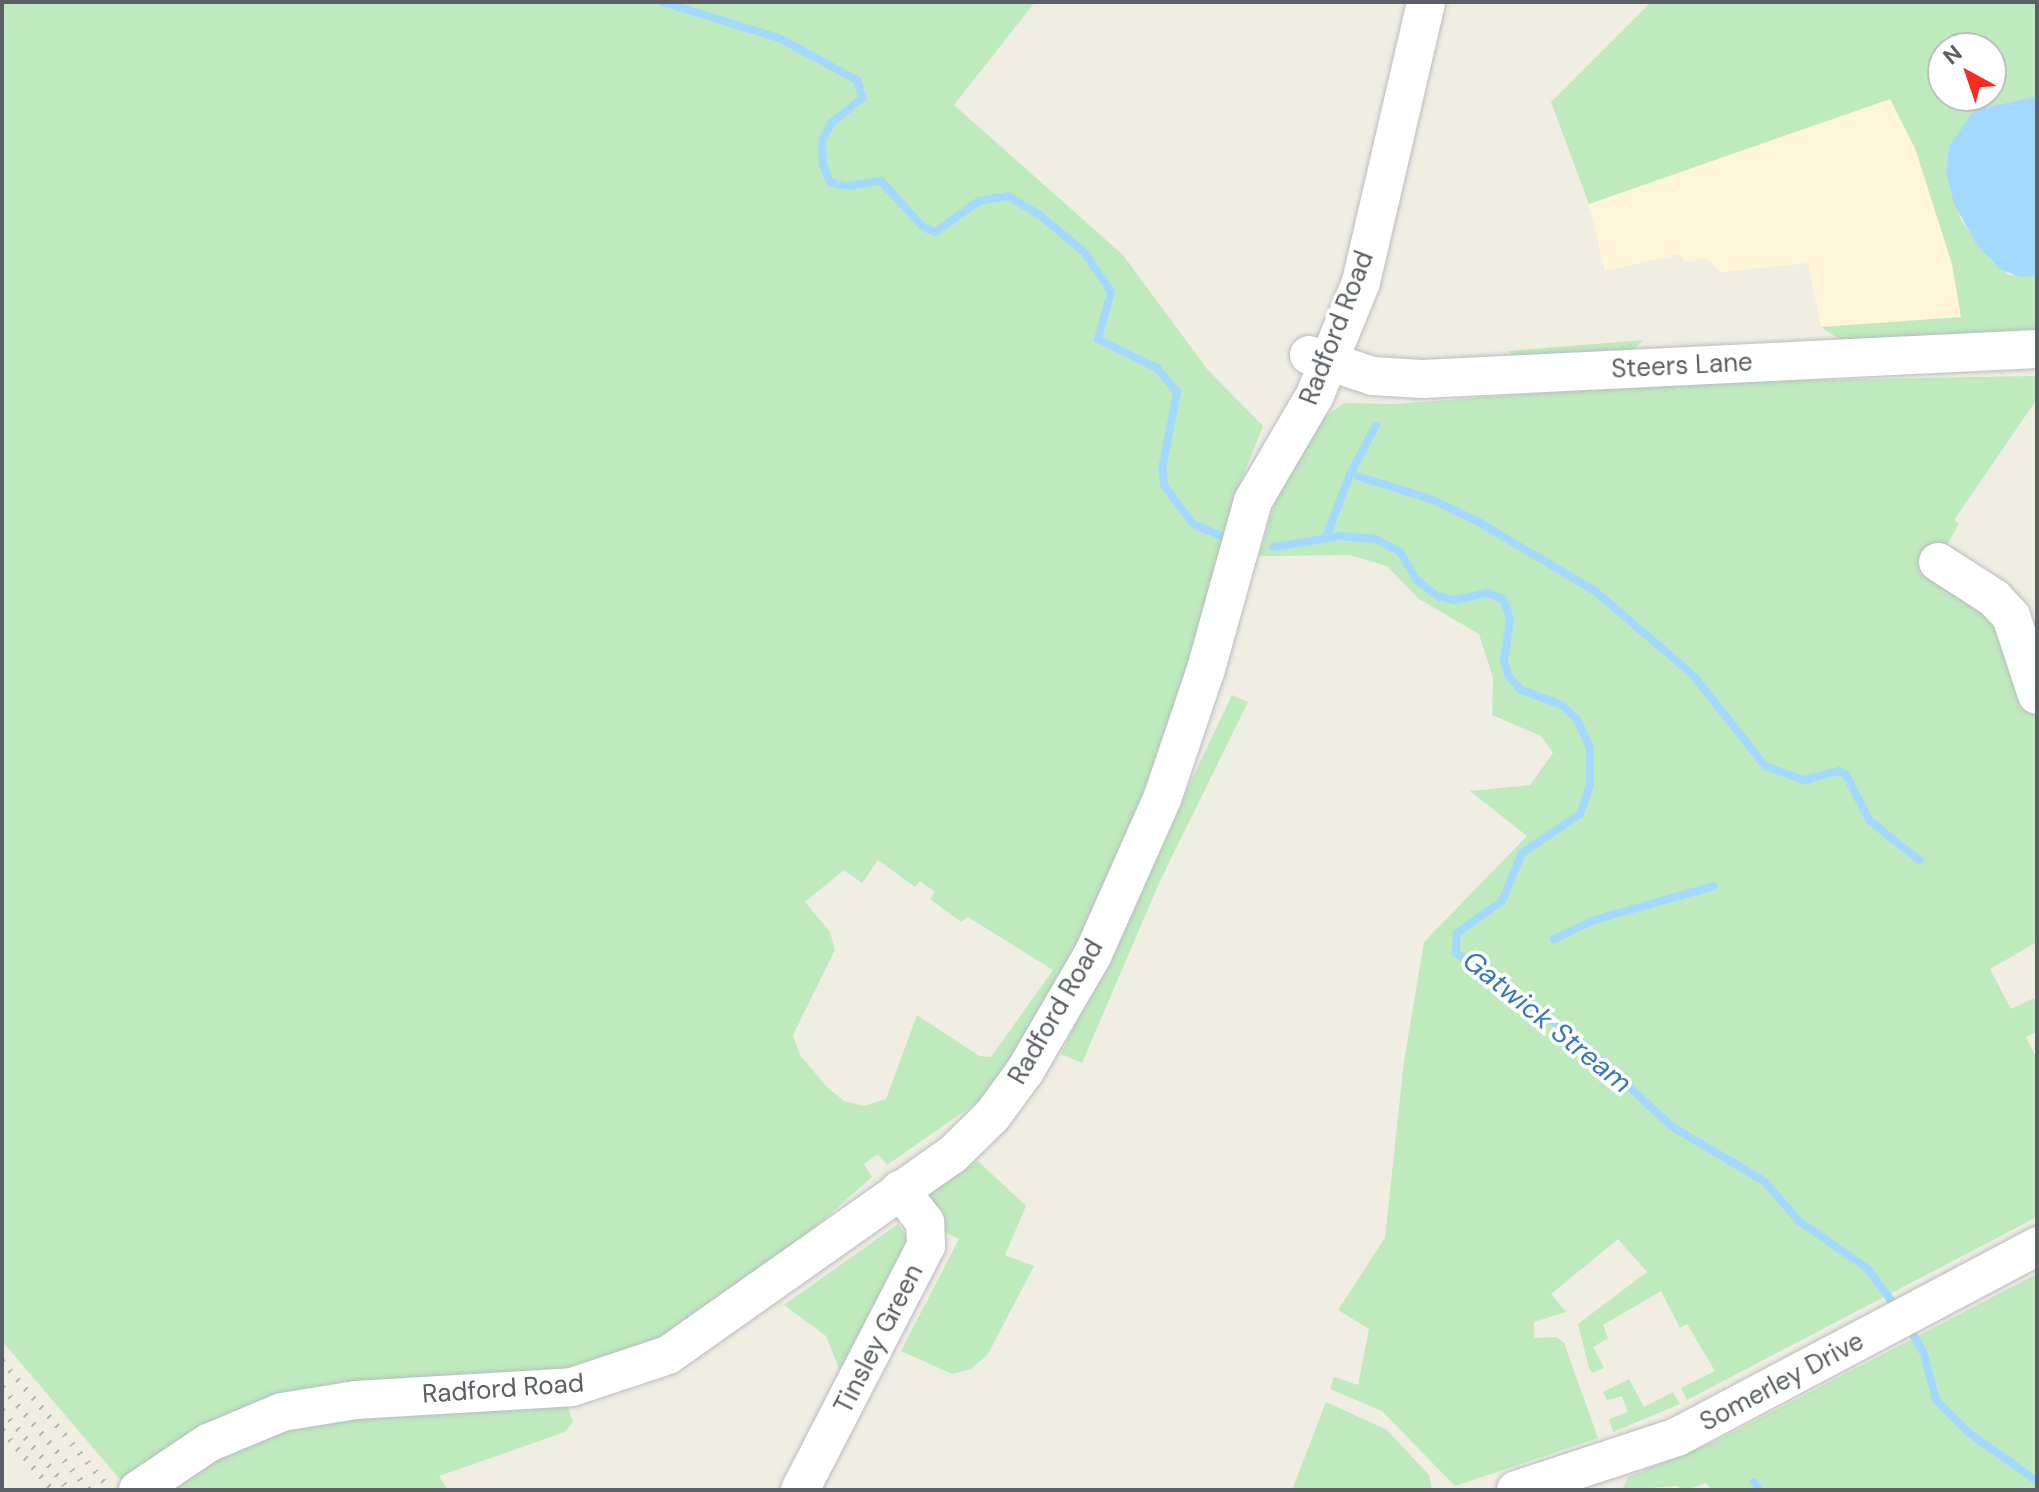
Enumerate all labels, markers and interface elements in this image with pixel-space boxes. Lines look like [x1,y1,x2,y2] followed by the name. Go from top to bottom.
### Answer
[1927,32,2007,112] north arrow
[1937,39,1968,71] text: N
[1293,247,1381,409] street label: Radford Road
[1610,347,1754,385] street label: Steers Lane
[1002,934,1110,1090] street label: Radford Road
[1456,944,1638,1100] water label: Gatwick Stream
[828,1259,930,1419] street label: Tinsley Green
[1695,1326,1869,1438] street label: Somerley Drive
[421,1368,585,1410] street label: Radford Road

